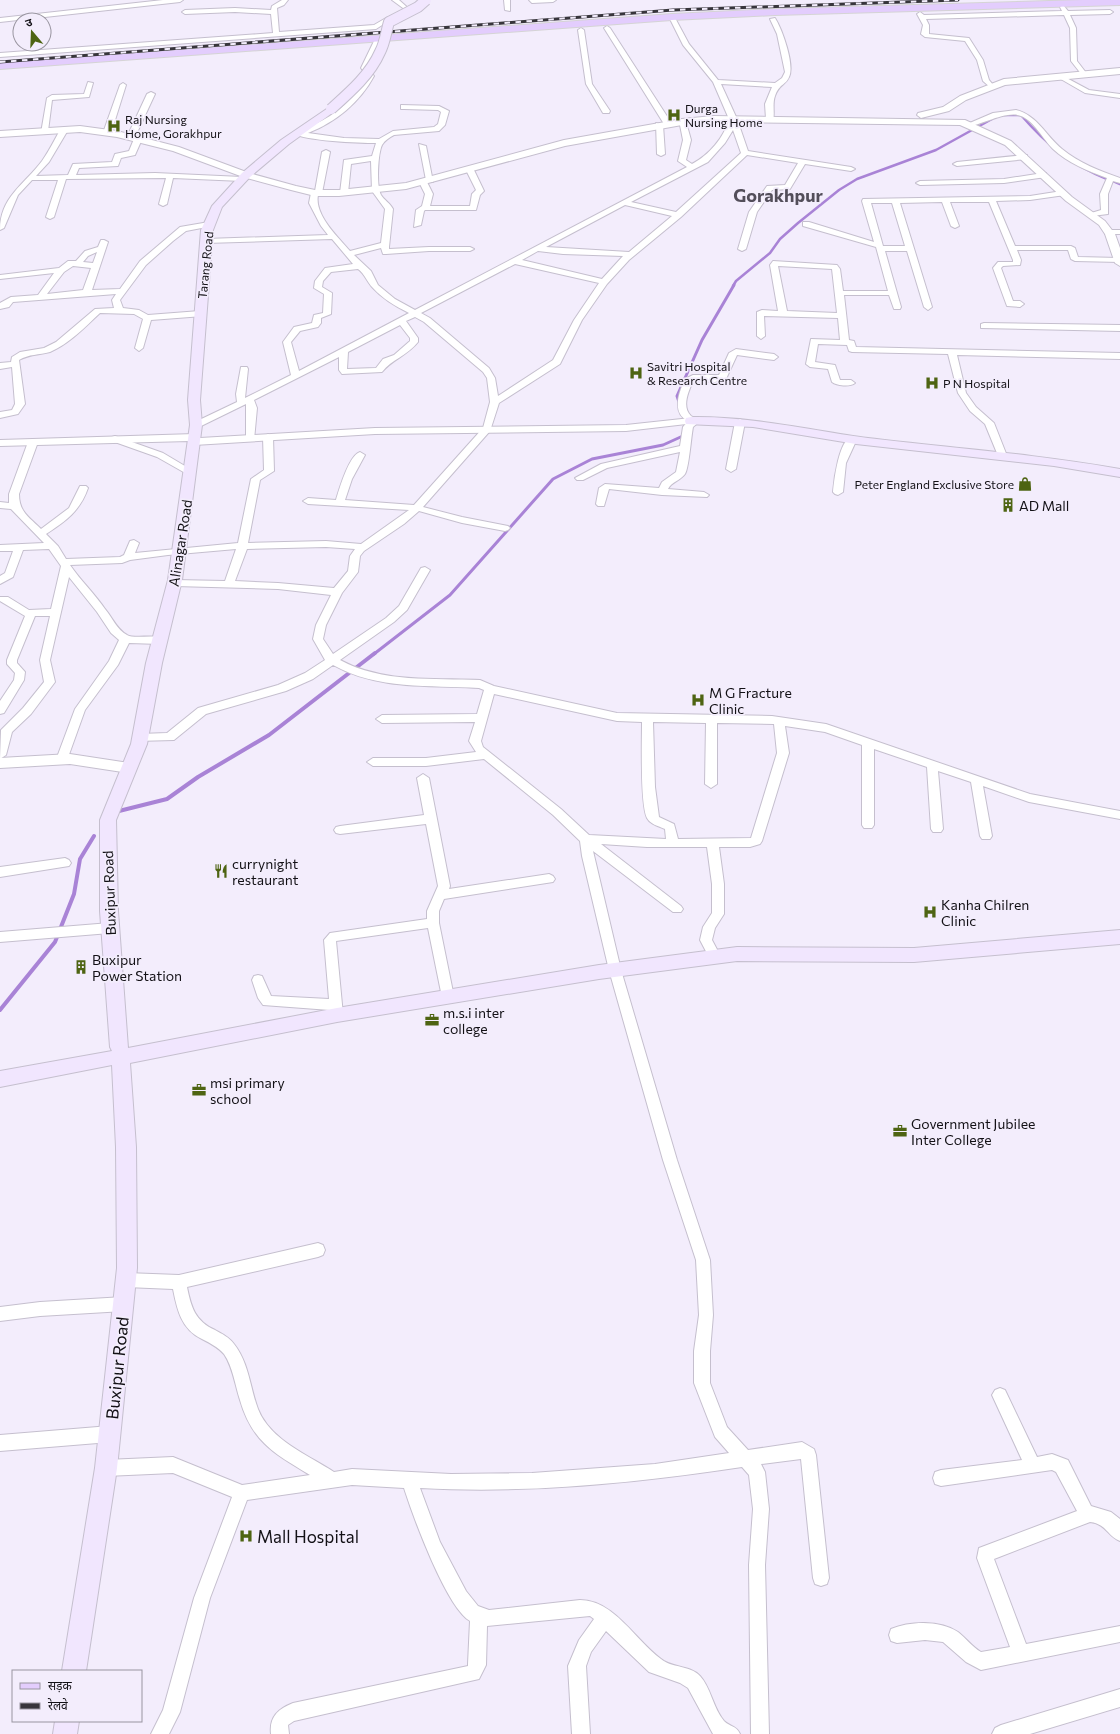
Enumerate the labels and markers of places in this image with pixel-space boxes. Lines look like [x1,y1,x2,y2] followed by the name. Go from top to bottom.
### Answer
[685,101,763,129] place label: Durga Nursing Home
[666,107,682,123] hospital icon: Durga Nursing Home
[125,112,222,140] place label: Raj Nursing Home, Gorakhpur
[106,118,122,134] hospital icon: Raj Nursing Home, Gorakhpur
[647,359,747,387] place label: Savitri Hospital & Research Centre
[628,365,644,381] hospital icon: Savitri Hospital & Research Centre
[924,375,940,391] hospital icon: P N Hospital
[943,376,1010,390] place label: P N Hospital
[1017,476,1033,492] shop icon: Peter England Exclusive Store
[854,477,1014,491] place label: Peter England Exclusive Store
[1000,497,1016,513] building icon: AD Mall
[1019,497,1069,514] place label: AD Mall
[709,684,792,717] place label: M G Fracture Clinic
[690,692,706,708] hospital icon: M G Fracture Clinic
[232,855,299,888] place label: currynight restaurant
[213,863,229,879] restaurant icon: currynight restaurant
[941,896,1029,929] place label: Kanha Chilren Clinic
[922,904,938,920] hospital icon: Kanha Chilren Clinic
[92,951,182,984] place label: Buxipur Power Station
[73,959,89,975] building icon: Buxipur Power Station
[443,1004,505,1037] place label: m.s.i inter college
[424,1012,440,1028] office icon: m.s.i inter college
[210,1074,285,1107] place label: msi primary school
[191,1082,207,1098] office icon: msi primary school
[911,1115,1035,1148] place label: Government Jubilee Inter College
[892,1123,908,1139] office icon: Government Jubilee Inter College
[257,1526,359,1547] place label: Mall Hospital
[238,1528,254,1544] hospital icon: Mall Hospital

